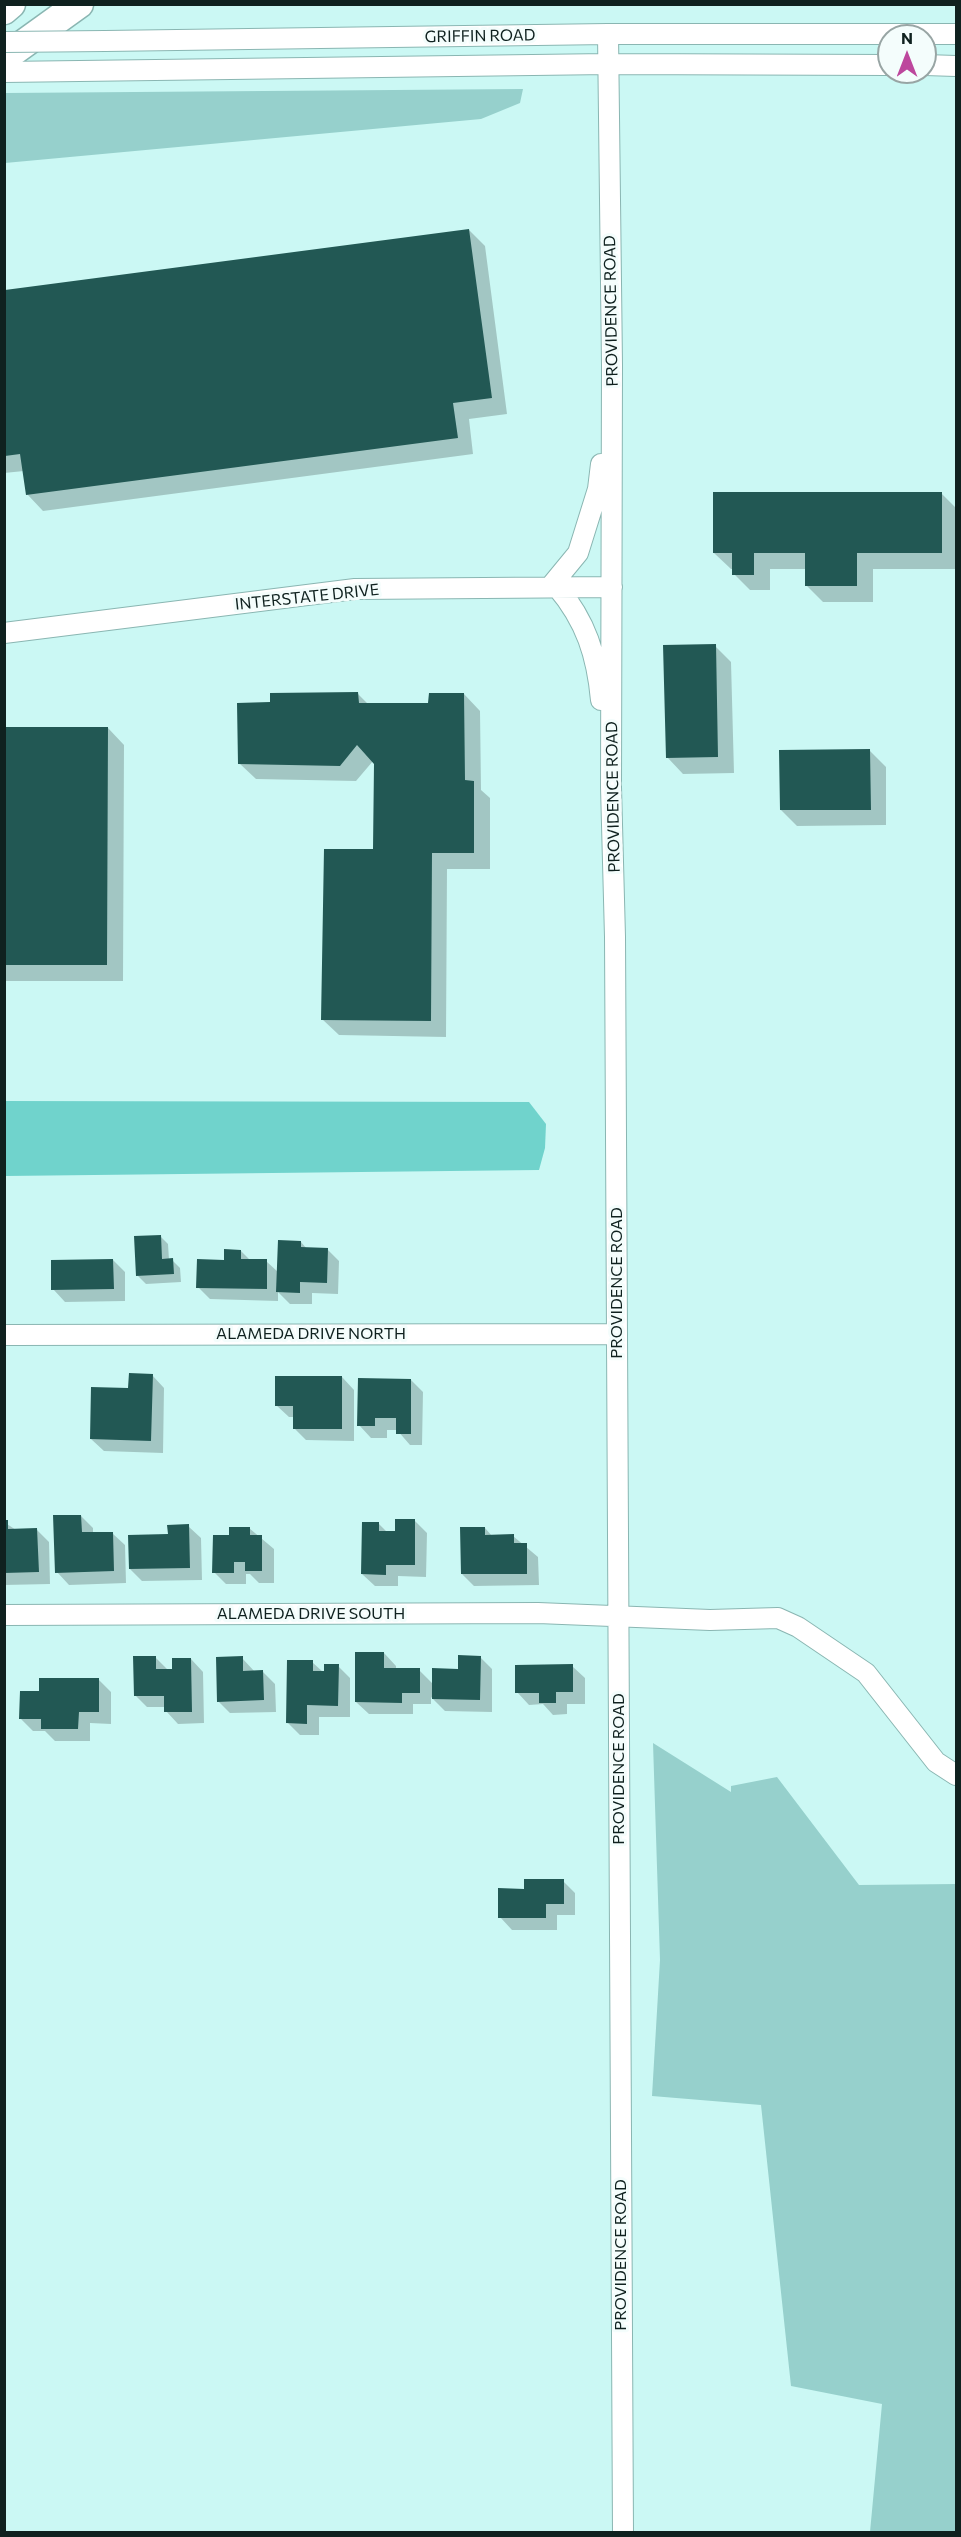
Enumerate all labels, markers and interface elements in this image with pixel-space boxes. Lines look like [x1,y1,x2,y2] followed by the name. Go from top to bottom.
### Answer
[877,24,937,84] north arrow
[424,25,536,47] street label: GRIFFIN ROAD
[901,28,913,47] text: N
[600,235,622,387] street label: PROVIDENCE ROAD
[234,580,380,614] street label: INTERSTATE DRIVE
[602,721,624,873] street label: PROVIDENCE ROAD
[607,1207,627,1359] street label: PROVIDENCE ROAD
[216,1324,406,1344] street label: ALAMEDA DRIVE NORTH
[217,1604,405,1624] street label: ALAMEDA DRIVE SOUTH
[609,1693,629,1845] street label: PROVIDENCE ROAD
[611,2179,631,2331] street label: PROVIDENCE ROAD

